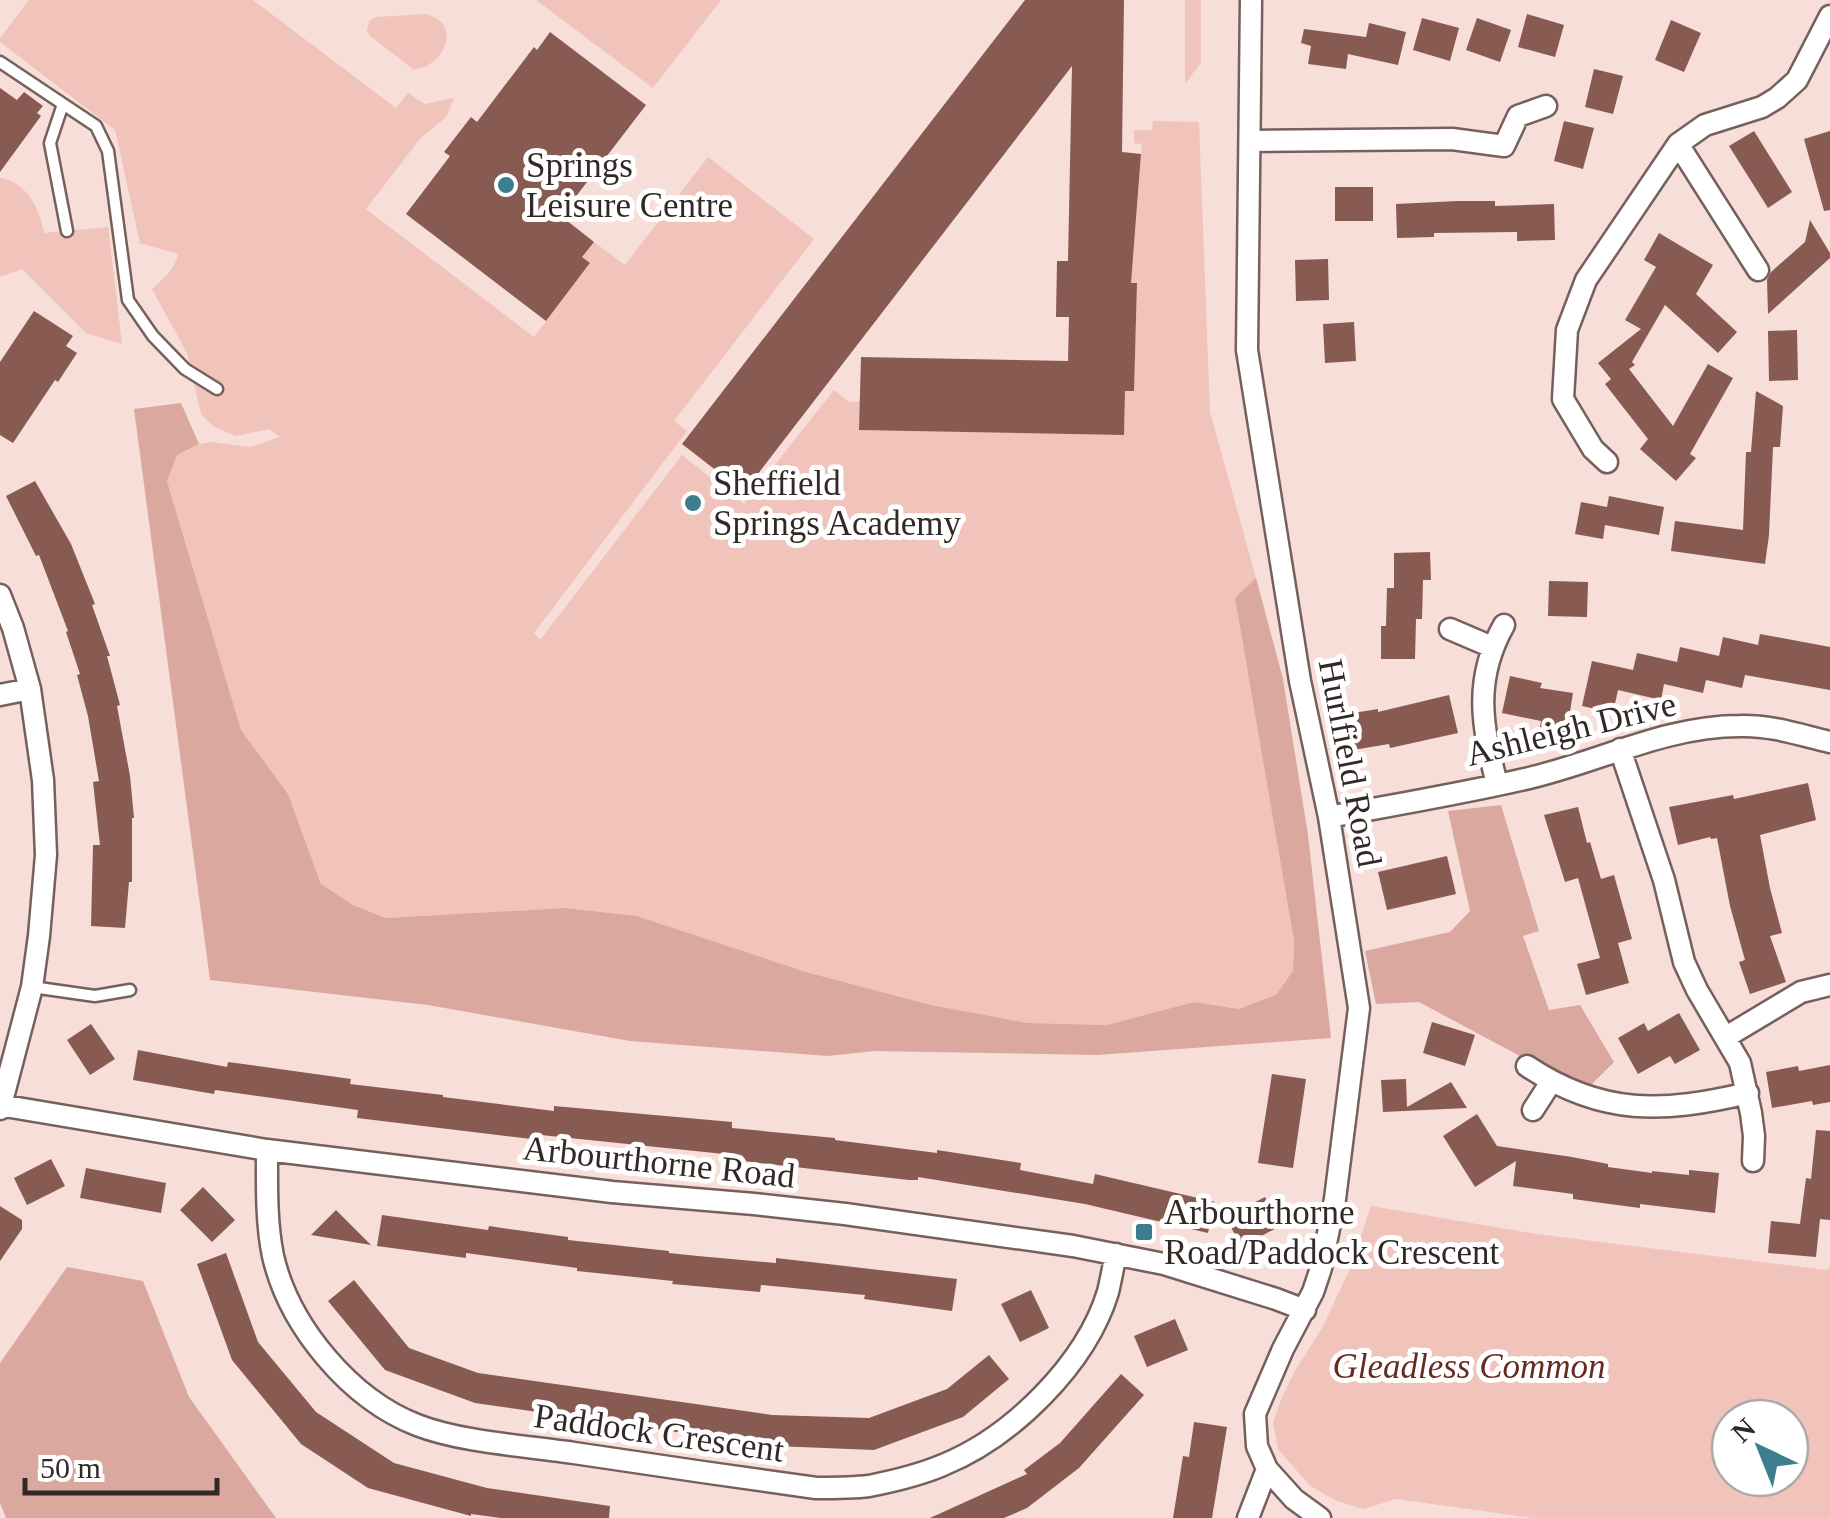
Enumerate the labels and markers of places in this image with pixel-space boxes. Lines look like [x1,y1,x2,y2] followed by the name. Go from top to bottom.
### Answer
[526,146,733,225] place label: Springs Leisure Centre
[495,174,517,196] marker: Springs Leisure Centre
[713,464,961,543] place label: Sheffield Springs Academy
[682,492,704,514] marker: Sheffield Springs Academy
[1164,1193,1500,1272] place label: Arbourthorne Road/Paddock Crescent
[1133,1221,1155,1243] marker: Arbourthorne Road/Paddock Crescent

